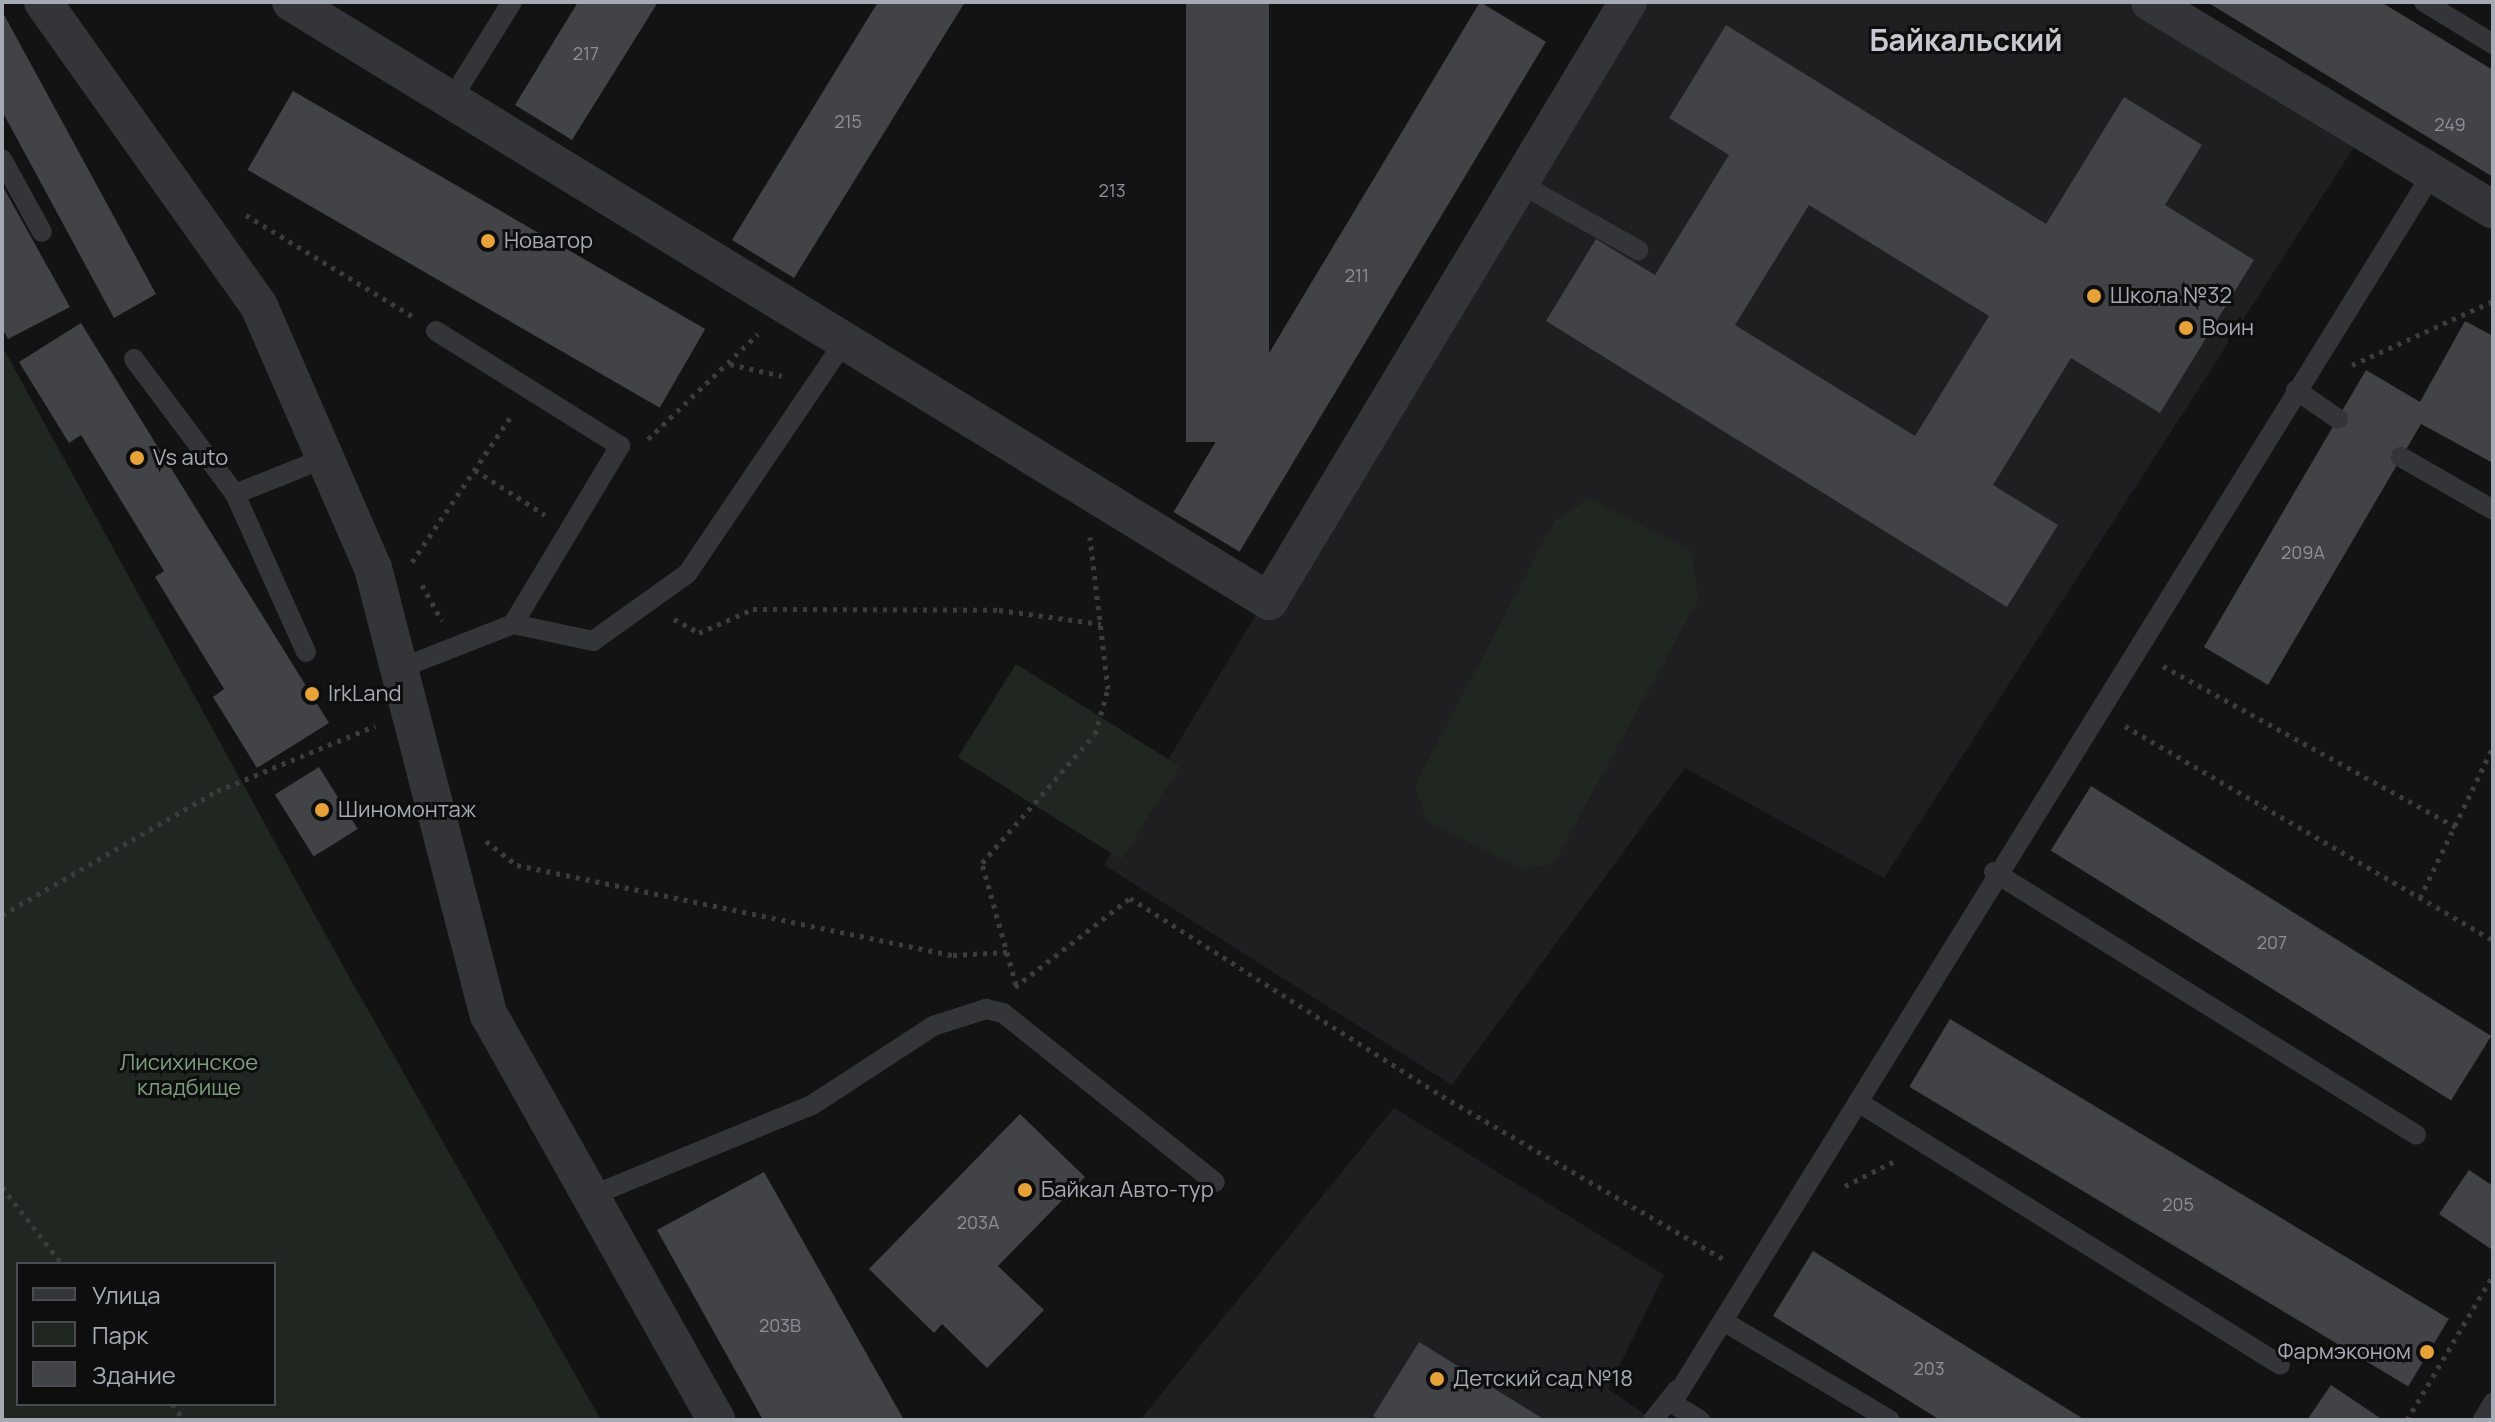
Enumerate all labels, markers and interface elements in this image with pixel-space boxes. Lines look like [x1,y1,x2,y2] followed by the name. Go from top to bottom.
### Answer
[1869,22,2063,58] district label: Байкальский
[573,42,599,64] house number: 217
[834,110,862,132] house number: 215
[2434,113,2466,135] house number: 249
[1098,179,1126,201] house number: 213
[504,228,593,254] place label: Новатор
[479,232,497,250] marker: Новатор
[1345,264,1369,286] house number: 211
[2110,283,2232,309] place label: Школа №32
[2085,287,2103,305] marker: Школа №32
[2202,315,2254,341] place label: Воин
[2177,319,2195,337] marker: Воин
[153,445,228,471] place label: Vs auto
[128,449,146,467] marker: Vs auto
[2281,541,2325,563] house number: 209А
[328,681,401,707] place label: IrkLand
[303,685,321,703] marker: IrkLand
[338,797,476,823] place label: Шиномонтаж
[313,801,331,819] marker: Шиномонтаж
[2257,931,2287,953] house number: 207
[120,1049,258,1100] park label: Лисихинское кладбище
[1041,1177,1214,1203] place label: Байкал Авто-тур
[1016,1181,1034,1199] marker: Байкал Авто-тур
[2162,1193,2194,1215] house number: 205
[957,1211,999,1233] house number: 203А
[16,1262,276,1406] legend
[92,1278,161,1311] text: Улица
[759,1314,801,1336] house number: 203В
[92,1318,148,1351] text: Парк
[2278,1339,2411,1365] place label: Фармэконом
[2418,1343,2436,1361] marker: Фармэконом
[1913,1357,1945,1379] house number: 203
[92,1358,176,1391] text: Здание
[1453,1366,1633,1392] place label: Детский сад №18
[1428,1370,1446,1388] marker: Детский сад №18

